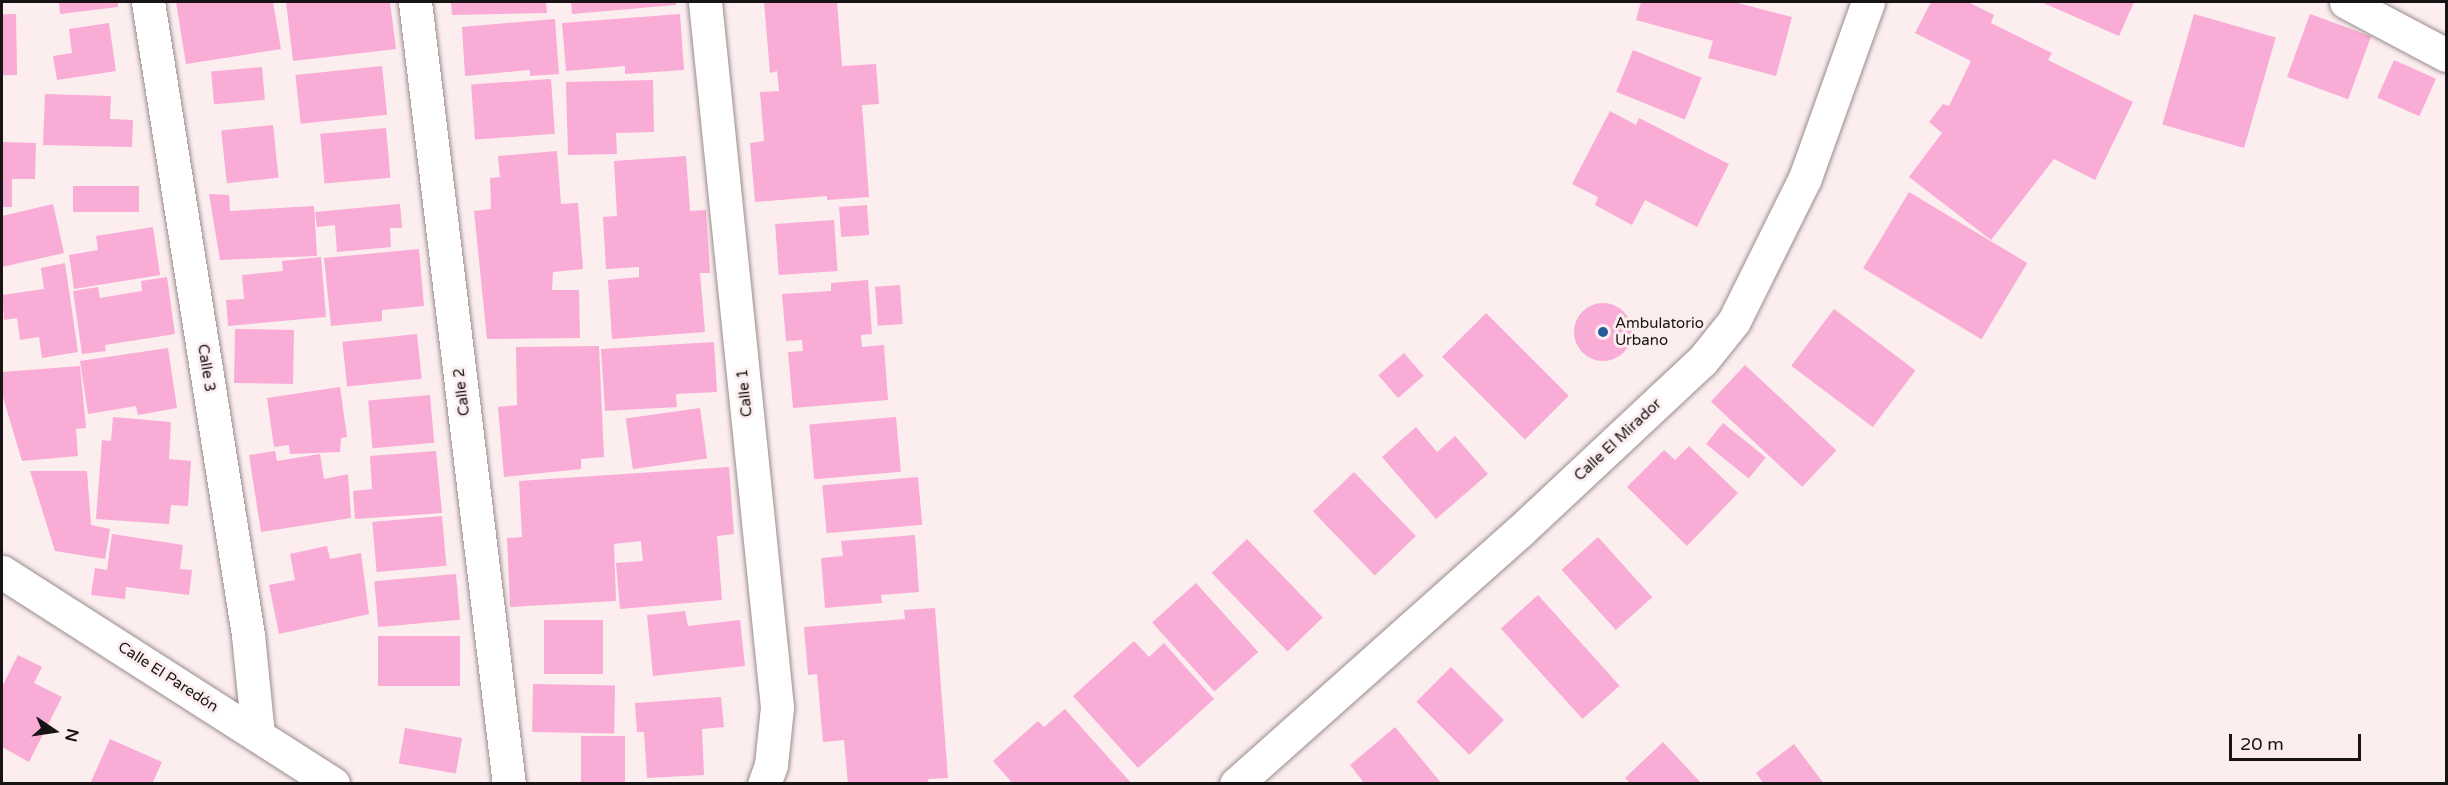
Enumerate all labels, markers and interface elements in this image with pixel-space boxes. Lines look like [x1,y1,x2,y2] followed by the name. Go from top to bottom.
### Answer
[1615,314,1704,349] place label: Ambulatorio Urbano
[1596,325,1610,339] marker: Ambulatorio Urbano
[193,343,219,393] street label: Calle 3
[450,367,474,417] street label: Calle 2
[734,368,756,418] street label: Calle 1
[1571,395,1665,485] street label: Calle El Mirador
[115,638,221,716] street label: Calle El Paredón
[24,701,84,761] north arrow
[2232,722,2364,760] scale bar
[60,727,83,744] text: N
[2240,733,2284,755] text: 20 m

